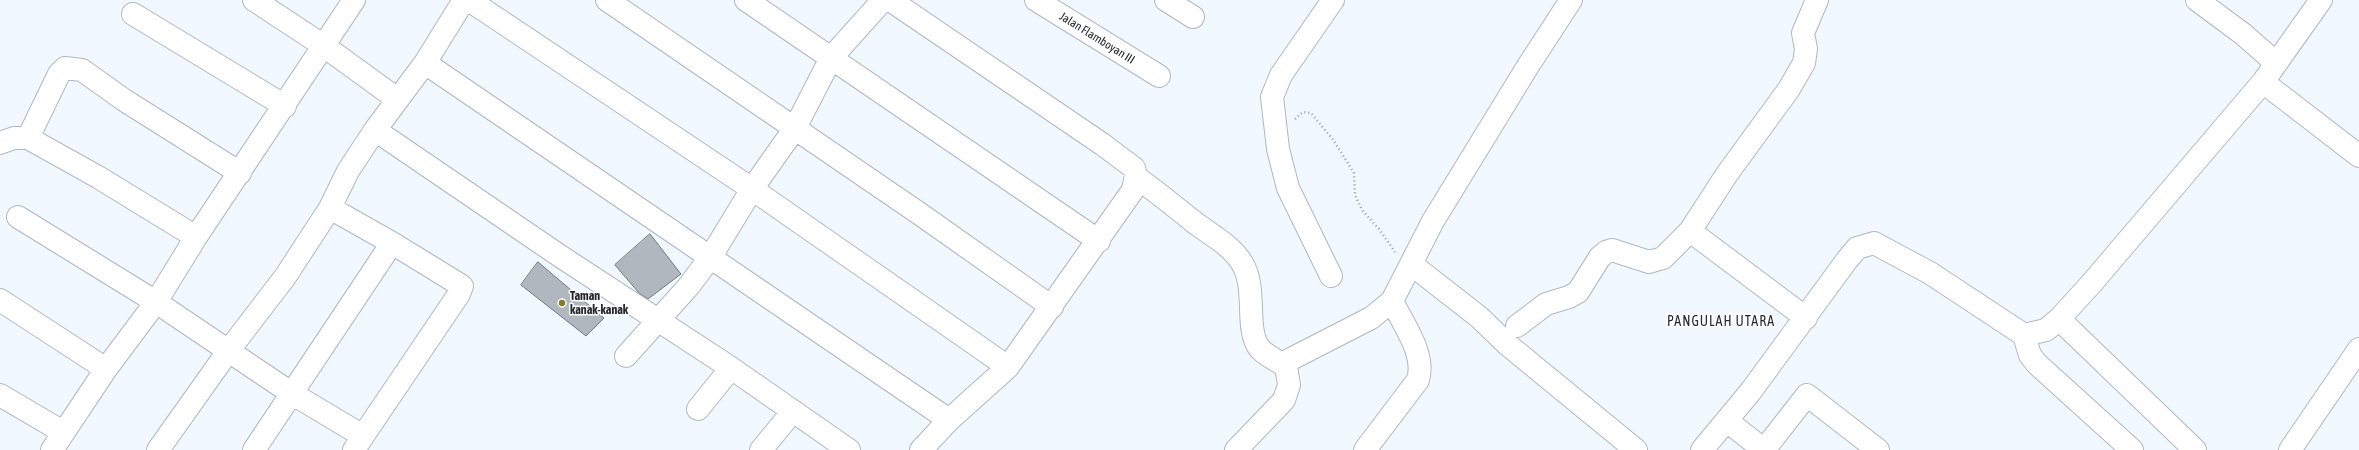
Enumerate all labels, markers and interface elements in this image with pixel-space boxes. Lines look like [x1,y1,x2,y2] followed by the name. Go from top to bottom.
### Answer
[1057,9,1137,67] street label: Jalan Flamboyan III
[570,289,628,317] place label: Taman kanak-kanak
[557,298,567,308] marker: Taman kanak-kanak
[1667,314,1775,330] district label: PANGULAH UTARA

